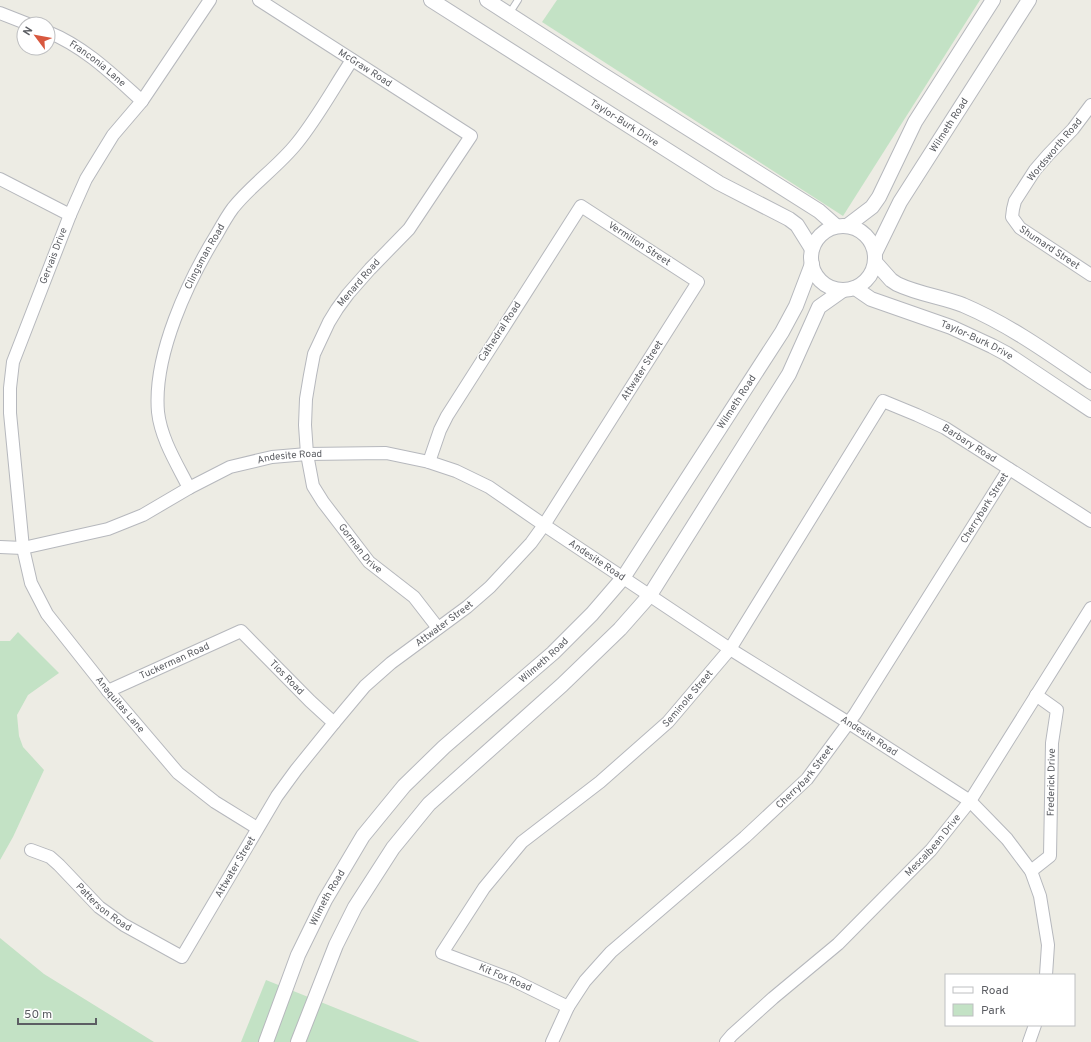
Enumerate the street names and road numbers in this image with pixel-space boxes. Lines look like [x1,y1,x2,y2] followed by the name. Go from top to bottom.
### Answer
[67,37,129,90] street label: Franconia Lane
[336,46,394,90] street label: McGraw Road
[927,95,971,155] street label: Wilmeth Road
[587,96,661,149] street label: Taylor-Burk Drive
[1025,116,1085,184] street label: Wordsworth Road
[605,219,673,269] street label: Vermilion Street
[182,221,228,291] street label: Clingsman Road
[1016,223,1083,272] street label: Shumard Street
[37,226,71,286] street label: Gervais Drive
[335,256,383,310] street label: Menard Road
[476,299,524,365] street label: Cathedral Road
[939,317,1016,363] street label: Taylor-Burk Drive
[618,338,666,403] street label: Attwater Street
[714,372,759,432] street label: Wilmeth Road
[940,421,999,466] street label: Barbary Road
[256,447,322,467] street label: Andesite Road
[957,470,1012,546] street label: Cherrybark Street
[335,521,385,576] street label: Gorman Drive
[566,537,628,584] street label: Andesite Road
[413,598,476,650] street label: Attwater Street
[516,635,571,686] street label: Wilmeth Road
[137,640,212,682] street label: Tuckerman Road
[267,657,307,698] street label: Tios Road
[660,667,716,730] street label: Seminole Street
[92,674,147,736] street label: Anaquitas Lane
[838,713,900,759] street label: Andesite Road
[773,742,836,811] street label: Cherrybark Street
[1044,748,1058,816] street label: Frederick Drive
[902,811,964,879] street label: Mescalbean Drive
[212,834,258,900] street label: Attwater Street
[307,867,348,928] street label: Wilmeth Road
[73,880,134,934] street label: Patterson Road
[477,961,533,995] street label: Kit Fox Road

